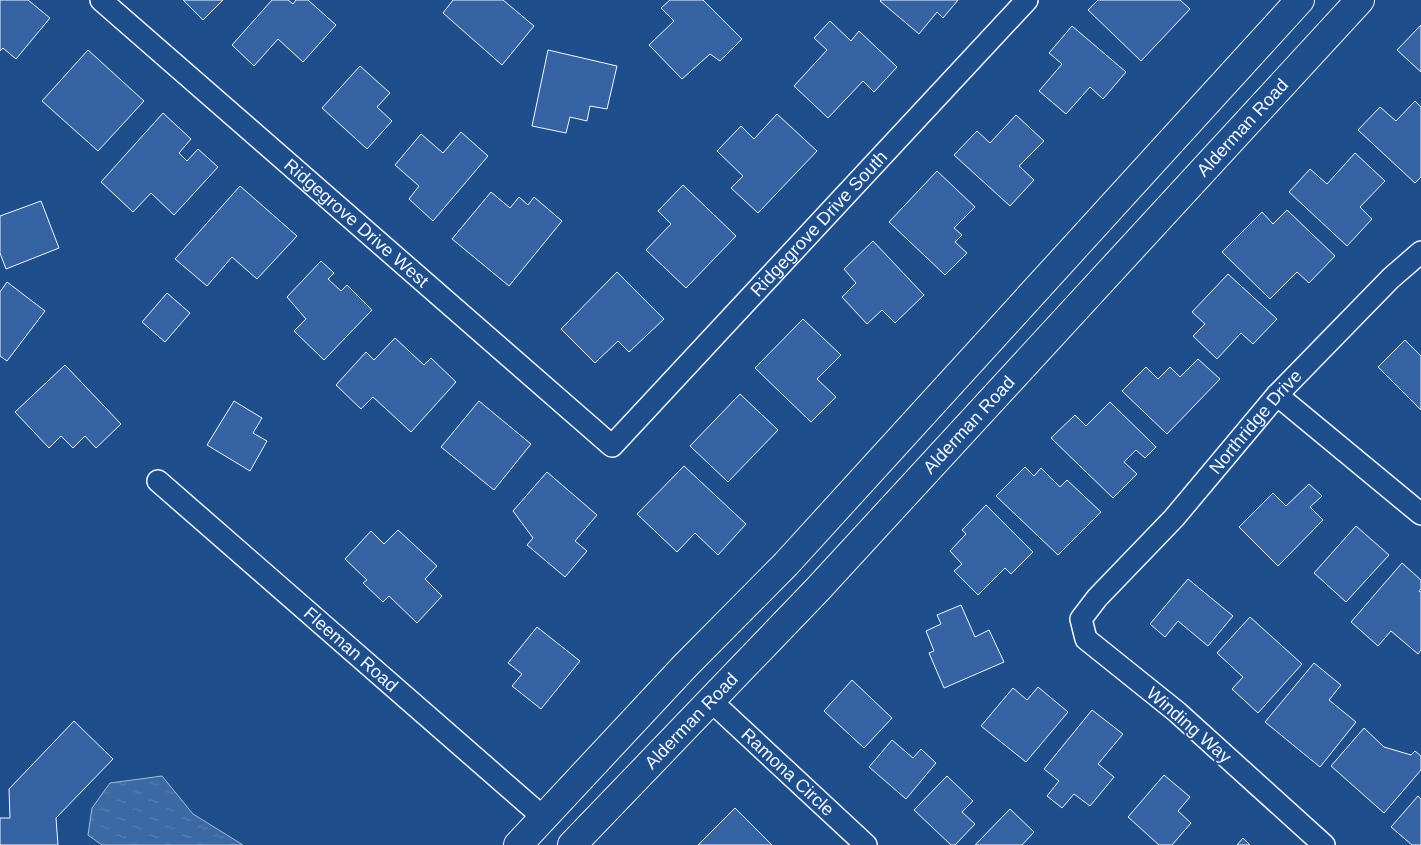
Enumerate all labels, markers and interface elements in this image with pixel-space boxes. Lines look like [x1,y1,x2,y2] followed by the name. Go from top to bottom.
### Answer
[1193,75,1292,180] street label: Alderman Road
[746,147,891,300] street label: Ridgegrove Drive South
[280,155,433,291] street label: Ridgegrove Drive West
[1205,366,1306,478] street label: Northridge Drive
[919,372,1019,478] street label: Alderman Road
[300,603,402,696] street label: Fleeman Road
[641,669,742,773] street label: Alderman Road
[1143,683,1235,767] street label: Winding Way
[737,724,838,820] street label: Ramona Circle

